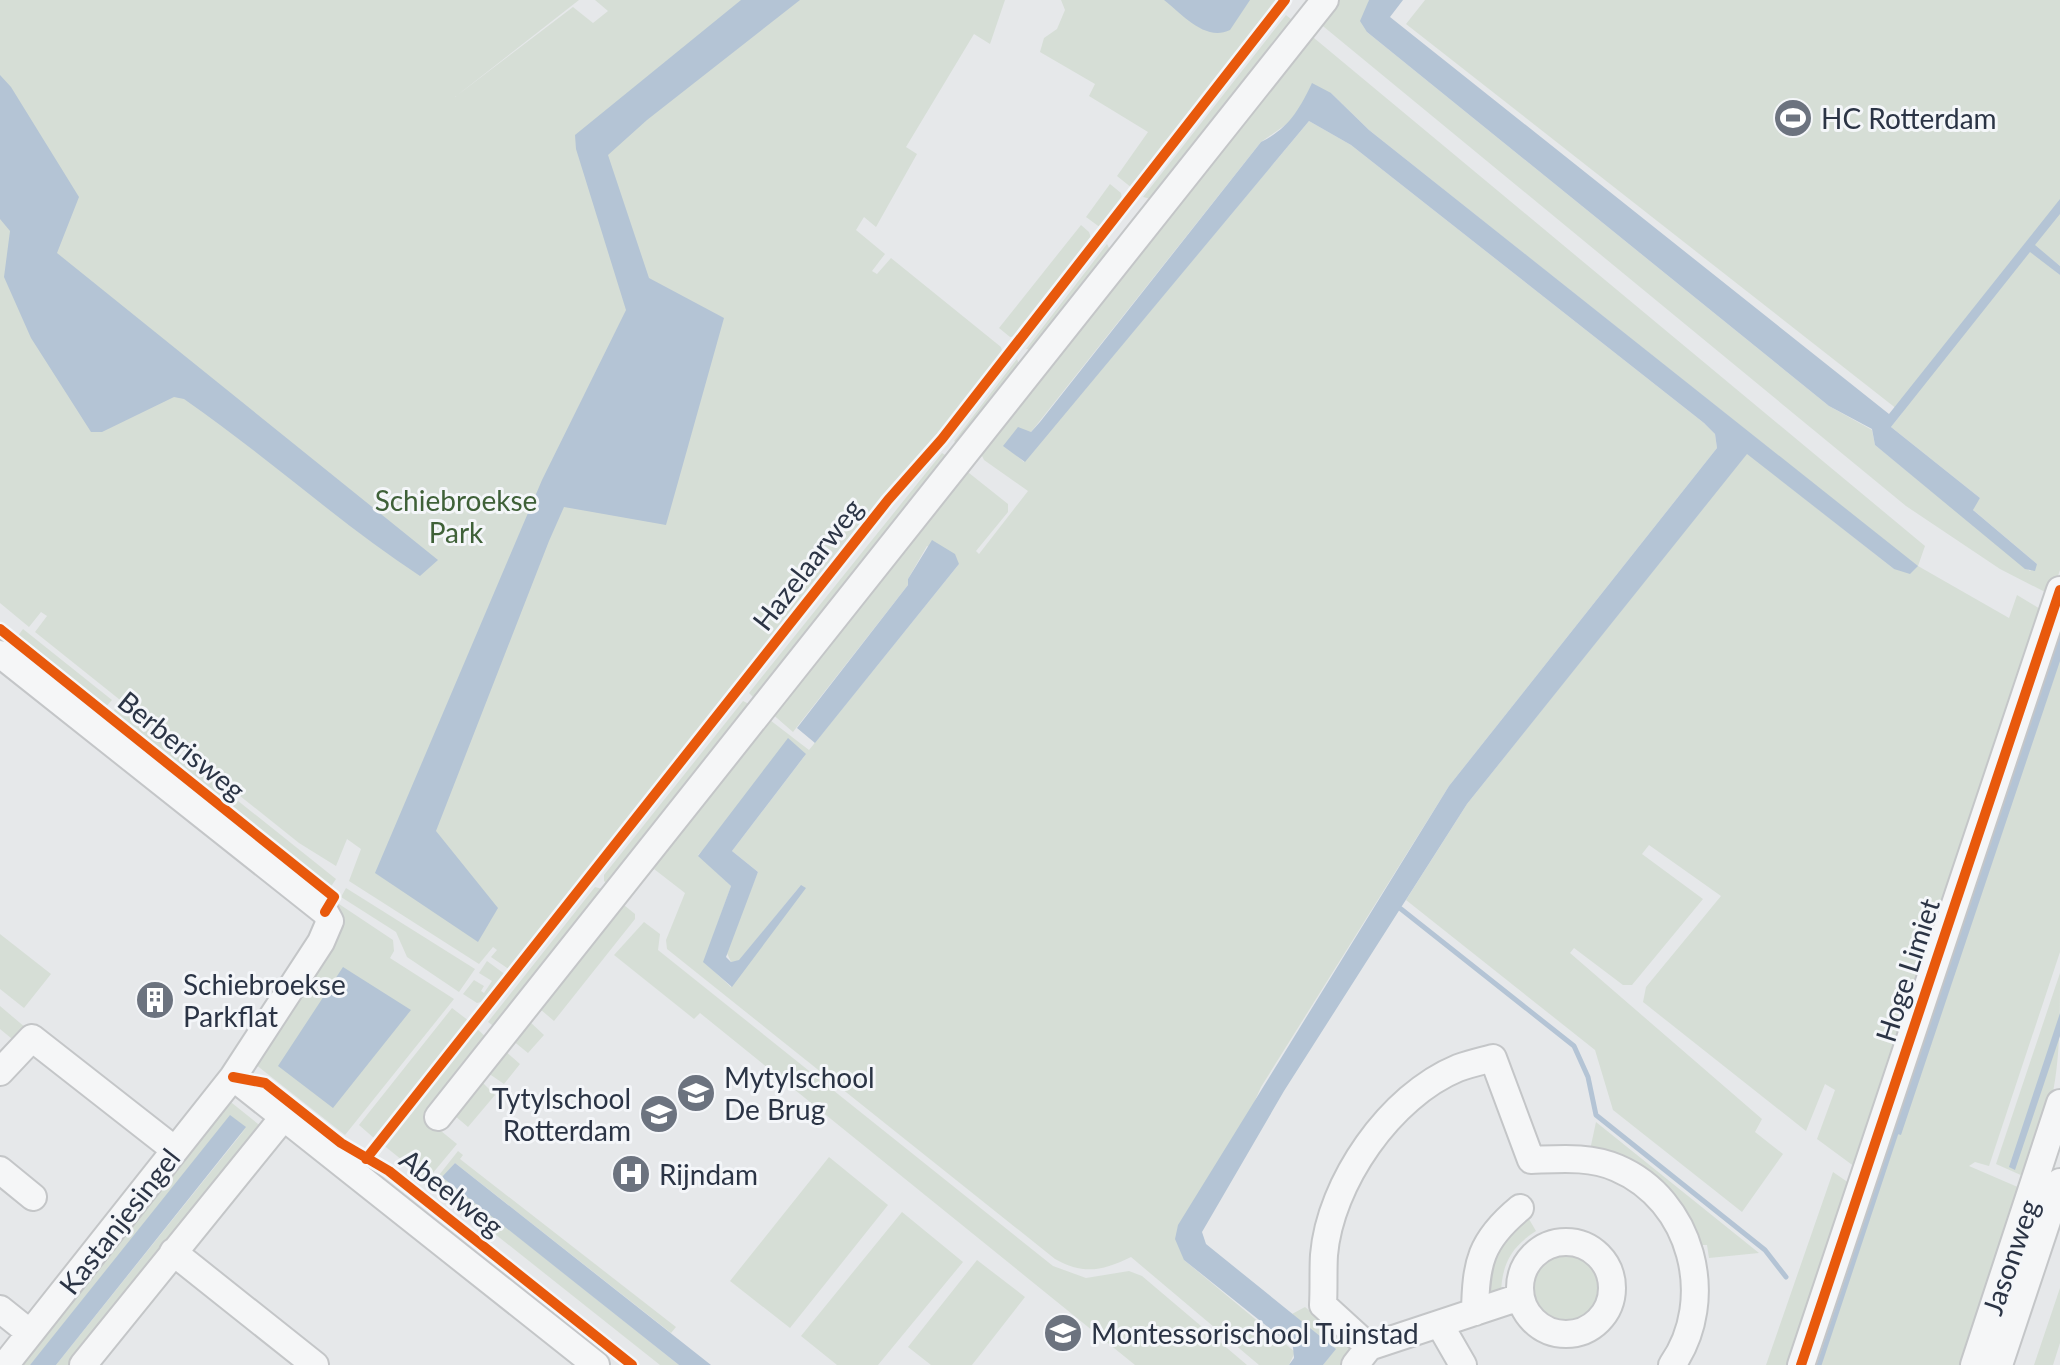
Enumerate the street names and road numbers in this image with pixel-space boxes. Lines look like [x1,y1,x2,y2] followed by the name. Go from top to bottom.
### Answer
[745,491,869,637] street label: Hazelaarweg
[112,683,252,807] street label: Berberisweg
[1868,894,1946,1046] street label: Hoge Limiet
[51,1141,187,1301] street label: Kastanjesingel
[394,1141,510,1243] street label: Abeelweg
[1974,1195,2046,1319] street label: Jasonweg

